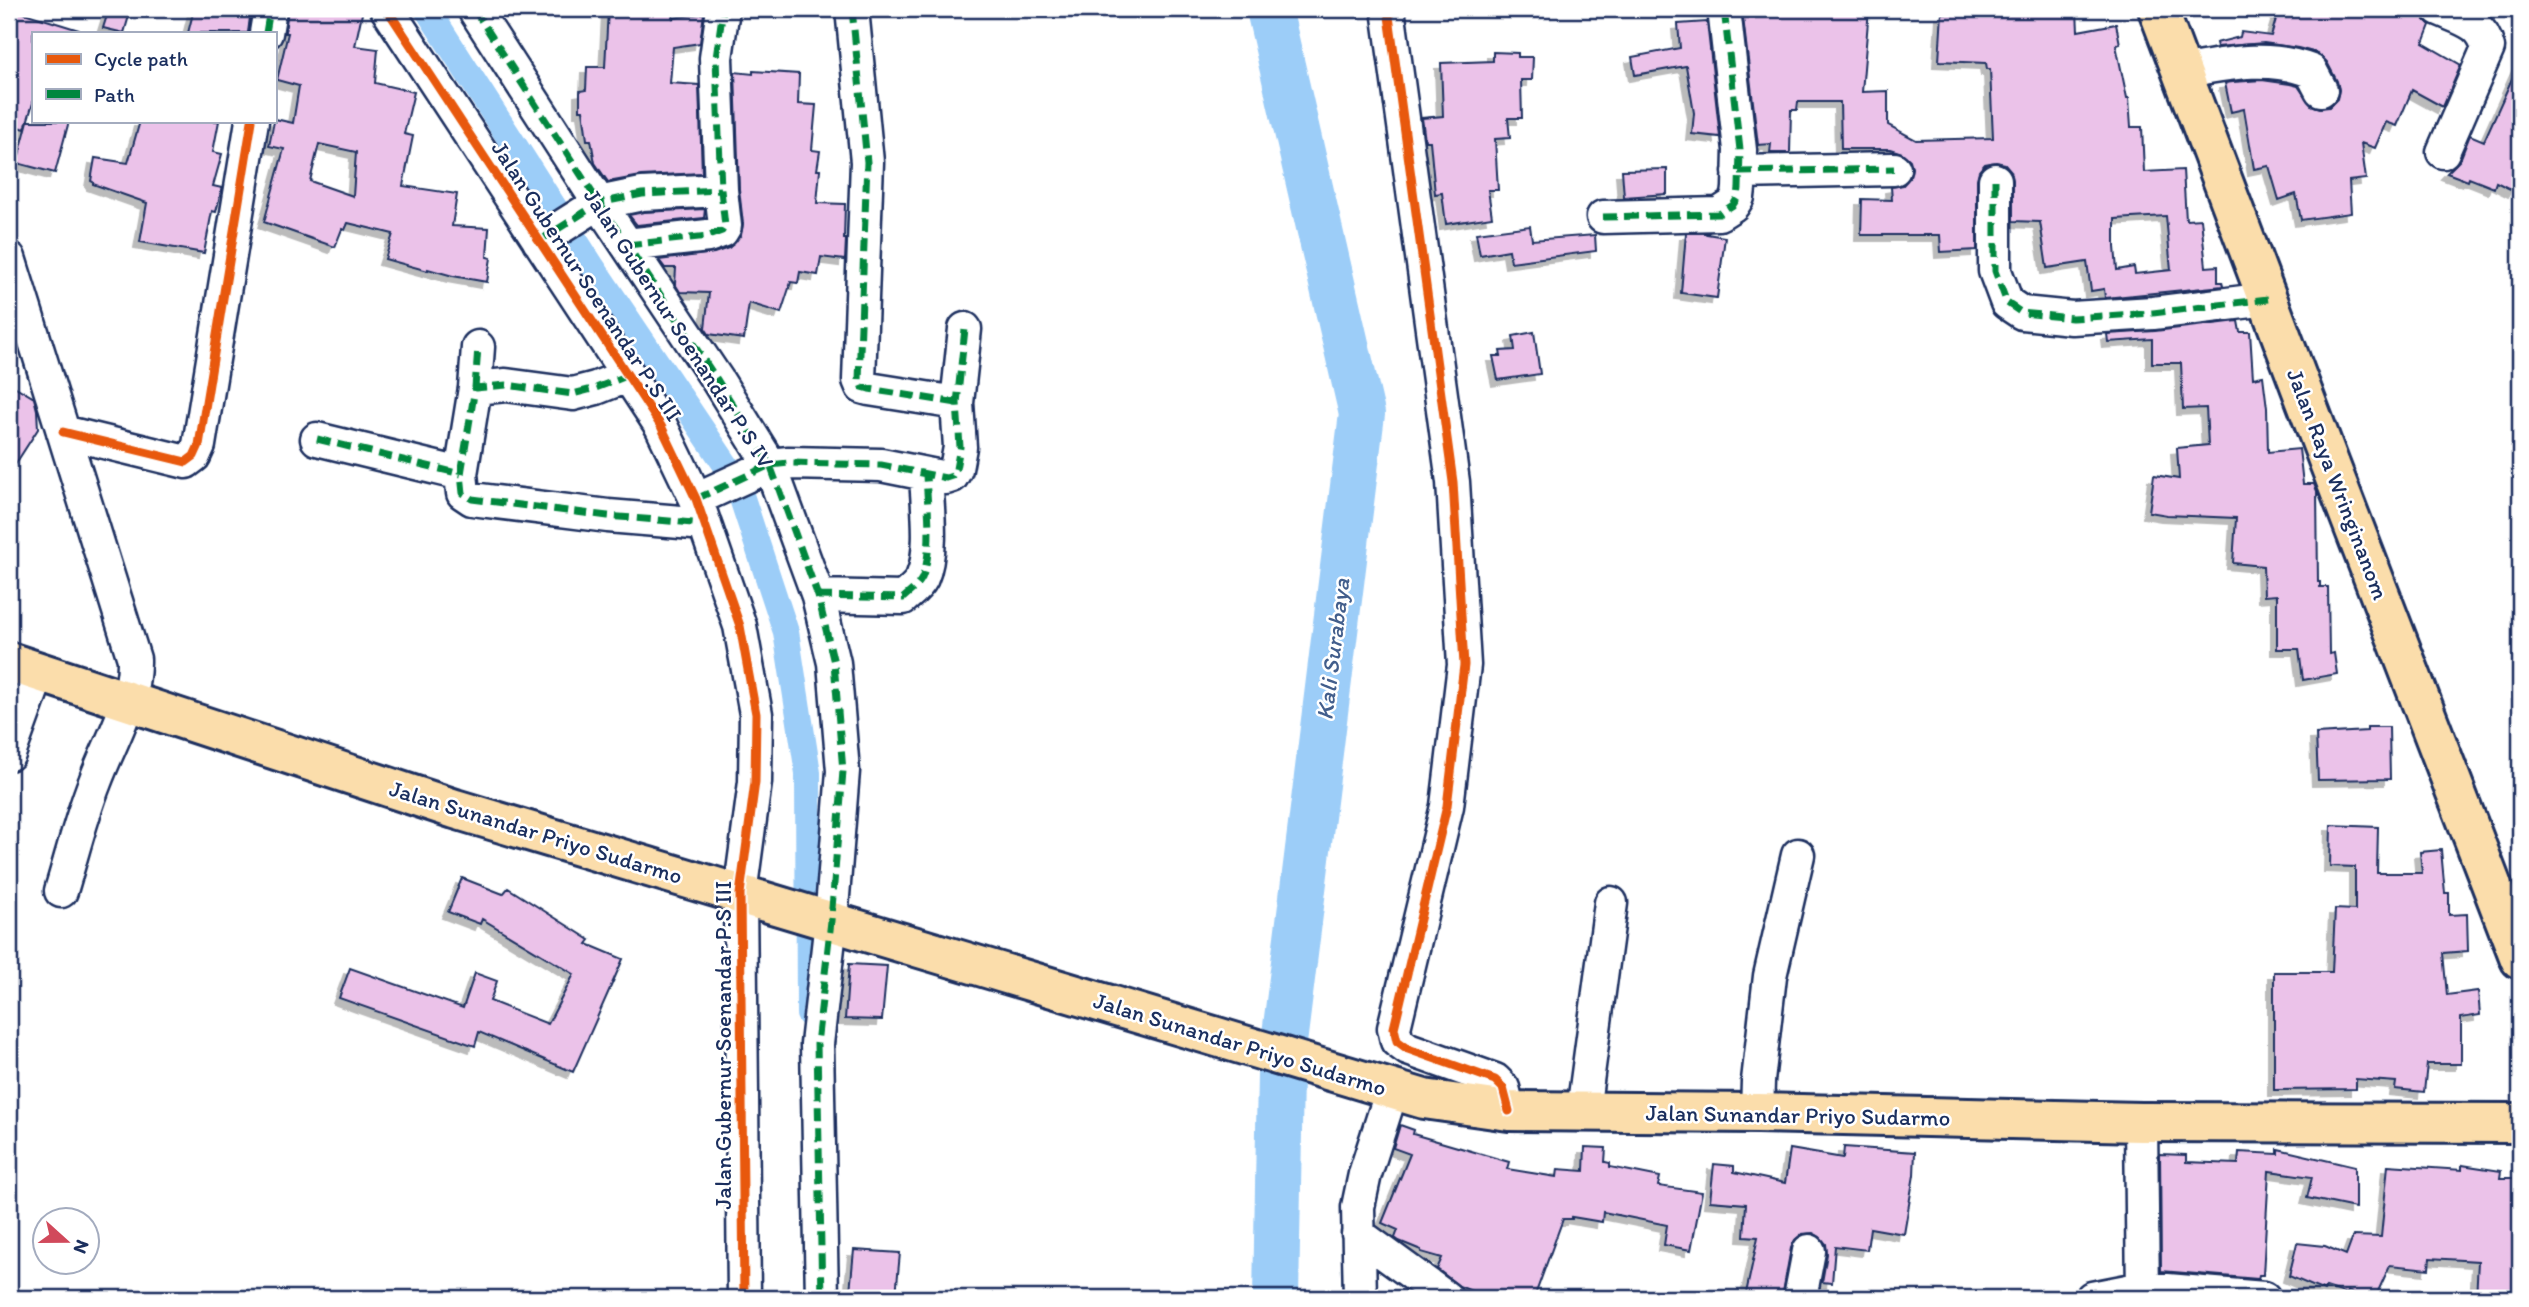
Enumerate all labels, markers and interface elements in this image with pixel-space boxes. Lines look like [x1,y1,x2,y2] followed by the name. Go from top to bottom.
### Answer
[32,32,276,122] legend
[94,46,188,71] text: Cycle path
[94,82,135,107] text: Path
[486,135,688,427] street label: Jalan Gubernur Soenandar P.S III
[578,183,780,473] street label: Jalan Gubernur Soenandar P.S IV
[2281,365,2395,603] street label: Jalan Raya Wringinanom
[1309,576,1356,721] water label: Kali Surabaya
[386,774,686,890] street label: Jalan Sunandar Priyo Sudarmo
[709,881,737,1209] street label: Jalan Gubernur Soenandar P.S III
[1090,986,1390,1102] street label: Jalan Sunandar Priyo Sudarmo
[1645,1098,1951,1132] street label: Jalan Sunandar Priyo Sudarmo
[32,1206,102,1276] north arrow
[68,1237,94,1257] text: N

